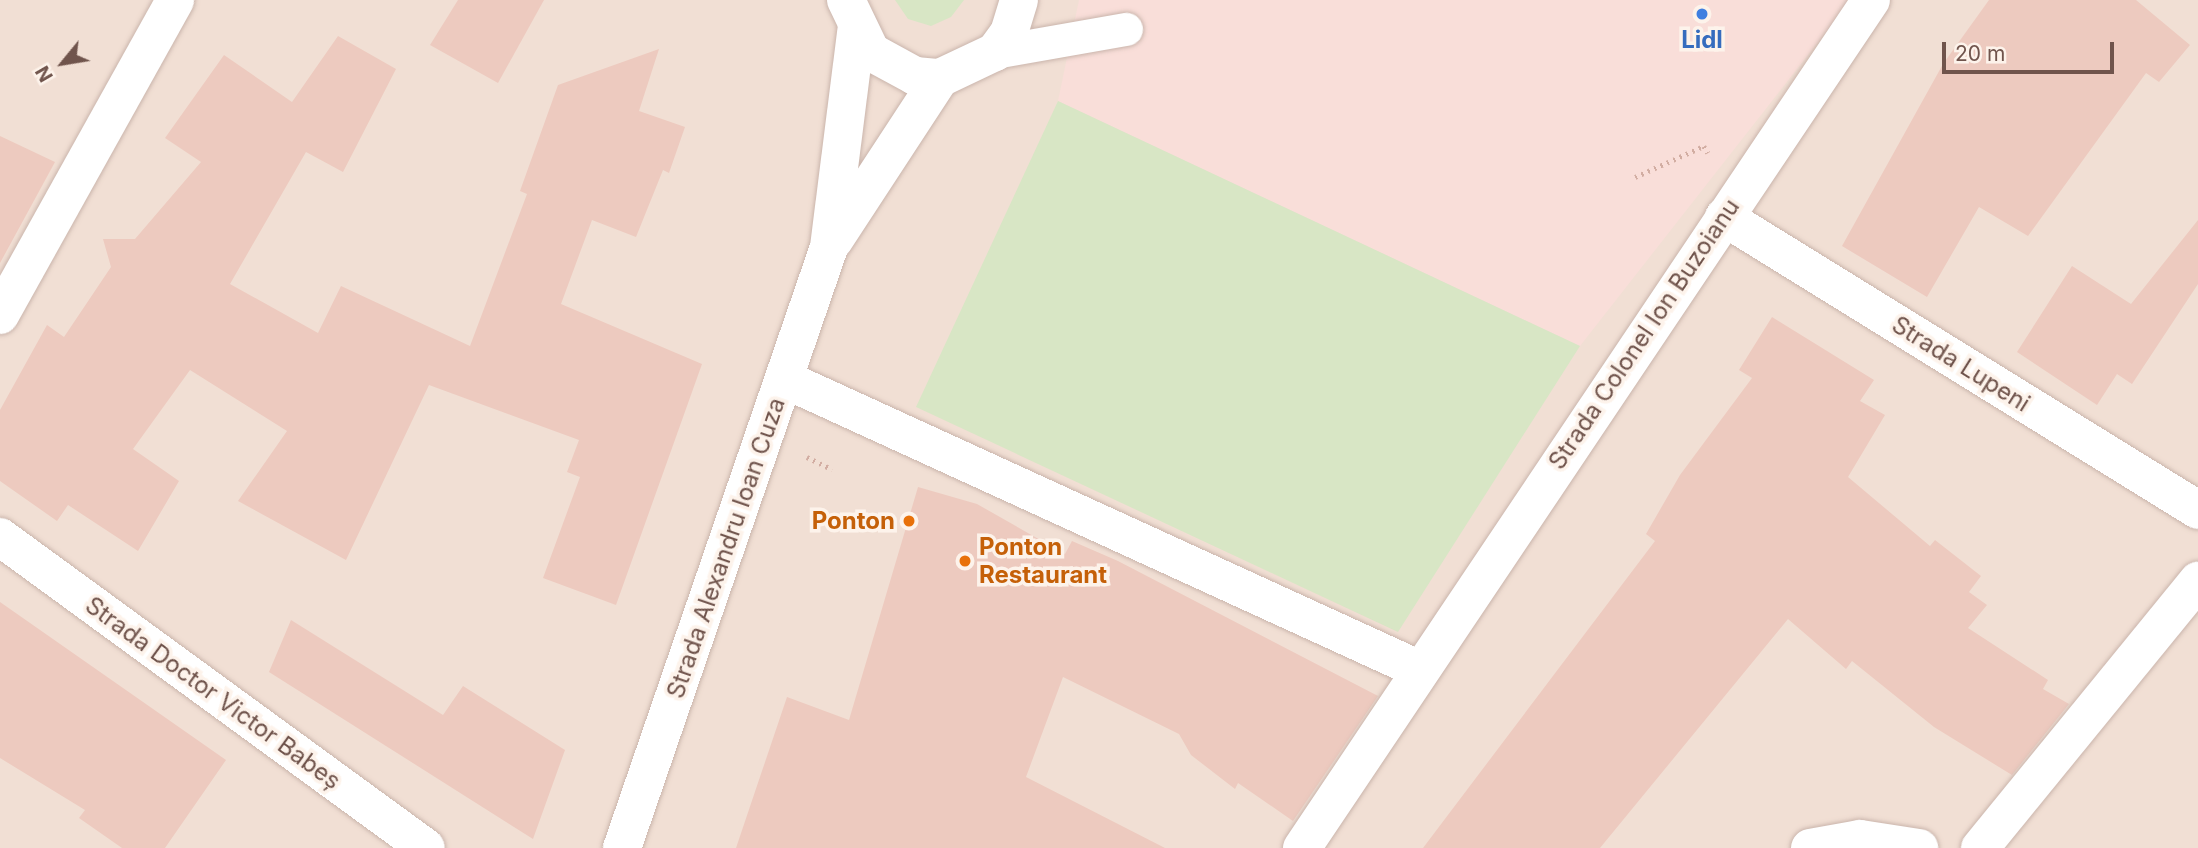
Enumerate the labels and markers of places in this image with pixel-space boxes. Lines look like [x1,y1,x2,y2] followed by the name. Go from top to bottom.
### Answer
[1694,6,1710,22] marker: Lidl
[1681,26,1723,54] place label: Lidl
[812,507,895,535] place label: Ponton
[901,513,917,529] marker: Ponton
[979,533,1107,589] place label: Ponton Restaurant
[957,553,973,569] marker: Ponton Restaurant

